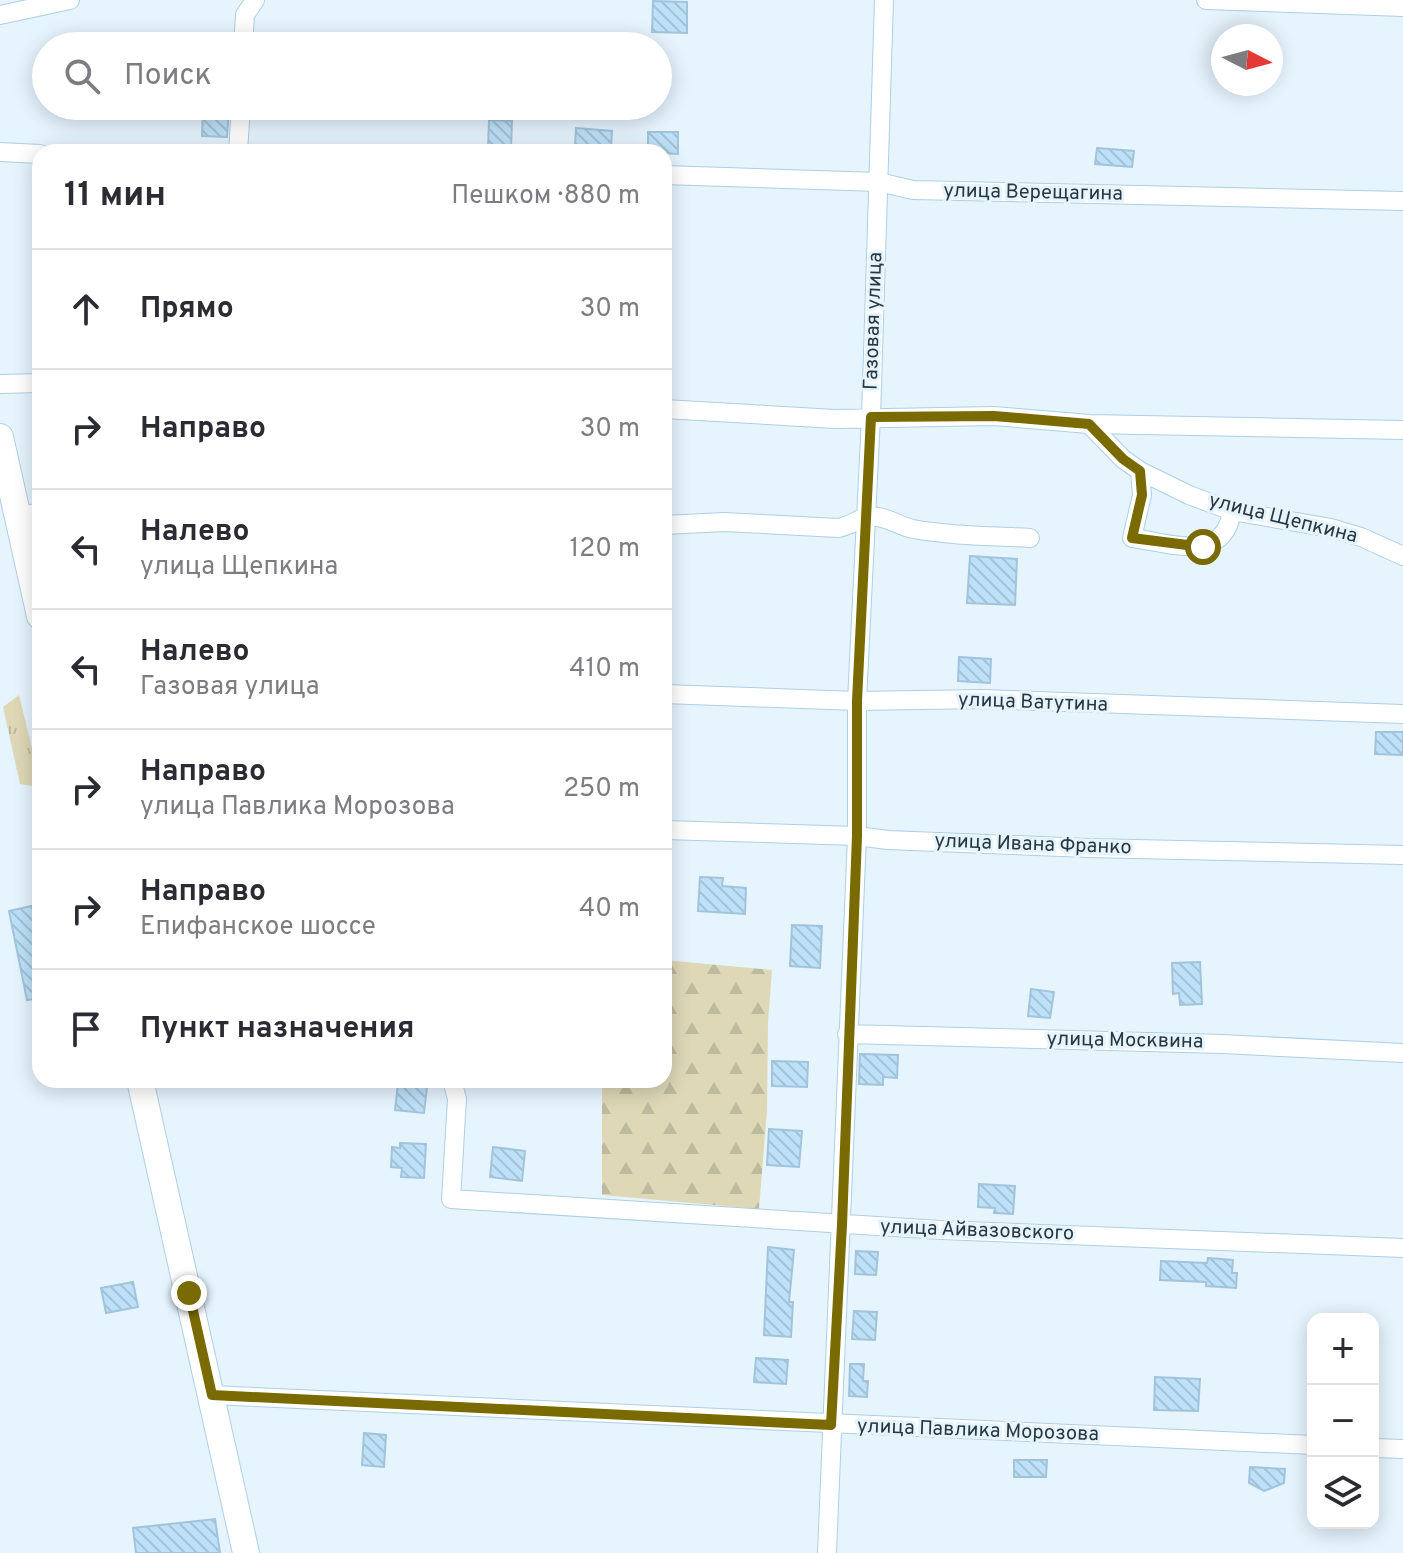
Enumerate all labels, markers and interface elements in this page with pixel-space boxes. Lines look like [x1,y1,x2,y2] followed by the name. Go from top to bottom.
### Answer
[1211,24,1283,96] north arrow
[32,32,672,120] search box
[60,54,104,98] icon: search
[124,58,212,95] text: Поиск
[64,175,166,218] text: 11 мин
[943,178,1123,208] street label: улица Верещагина
[451,180,640,213] text: Пешком · 880 m
[859,252,889,390] street label: Газовая улица
[64,287,108,331] icon: ahead
[140,291,234,328] text: Прямо
[580,293,640,326] text: 30 m
[64,407,108,451] icon: right
[140,411,266,448] text: Направо
[580,413,640,446] text: 30 m
[1206,488,1360,550] street label: улица Щепкина
[140,514,249,551] text: Налево
[64,527,108,571] icon: left
[1185,529,1221,565] route start
[570,533,640,566] text: 120 m
[140,551,338,584] text: улица Щепкина
[140,634,249,671] text: Налево
[64,647,108,691] icon: left
[569,653,640,686] text: 410 m
[140,671,320,704] text: Газовая улица
[958,687,1108,719] street label: улица Ватутина
[140,754,266,791] text: Направо
[64,767,108,811] icon: right
[563,773,640,806] text: 250 m
[140,791,455,824] text: улица Павлика Морозова
[934,829,1132,861] street label: улица Ивана Франко
[140,874,266,911] text: Направо
[64,887,108,931] icon: right
[579,893,640,926] text: 40 m
[140,911,376,944] text: Епифанское шоссе
[64,1007,108,1051] icon: arrive
[140,1011,414,1048] text: Пункт назначения
[1046,1027,1204,1055] street label: улица Москвина
[879,1215,1075,1247] street label: улица Айвазовского
[171,1275,207,1311] route end
[1307,1313,1379,1529] map controls
[1307,1313,1379,1385] button: +
[1307,1385,1379,1457] button: −
[857,1414,1099,1448] street label: улица Павлика Морозова
[1307,1457,1379,1529] button: layers

